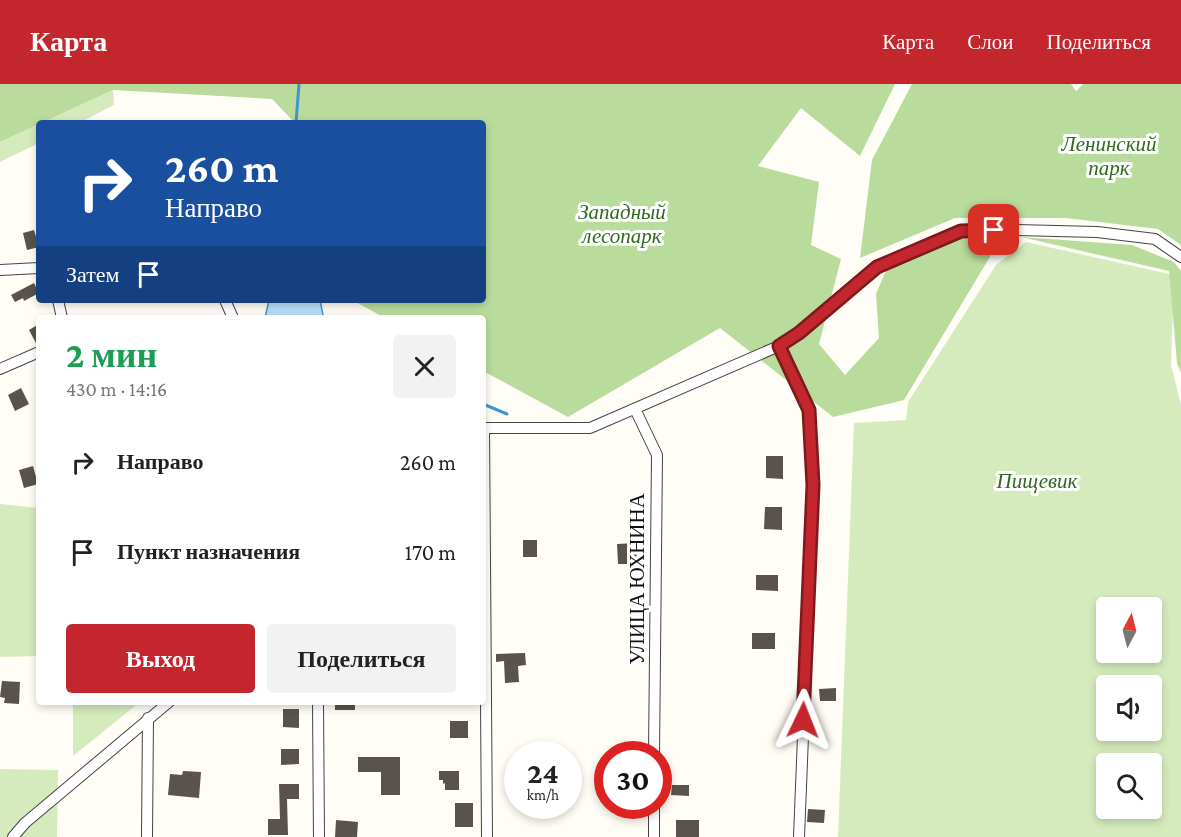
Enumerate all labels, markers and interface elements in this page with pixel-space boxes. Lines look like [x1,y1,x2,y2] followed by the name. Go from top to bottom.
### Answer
[30,26,107,57] text: Карта
[882,30,934,54] text: Карта
[967,30,1013,54] text: Слои
[1046,30,1151,54] text: Поделиться
[1060,132,1157,180] park label: Ленинский парк
[66,144,144,222] icon: right
[165,144,279,191] text: 260 m
[165,193,262,223] text: Направо
[578,200,666,248] park label: Западный лесопарк
[968,204,1019,255] pin
[977,213,1010,246] icon: arrive
[132,258,165,291] icon: arrive
[66,262,120,287] text: Затем
[66,335,157,375] text: 2 мин
[393,335,456,398] button: close
[66,378,167,400] text: 430 m · 14:16
[66,446,99,479] icon: right
[117,449,203,474] text: Направо
[400,450,456,475] text: 260 m
[996,469,1078,493] park label: Пищевик
[625,492,649,665] street label: УЛИЦА ЮХНИНА
[66,536,99,569] icon: arrive
[117,539,300,564] text: Пункт назначения
[405,540,456,565] text: 170 m
[1096,597,1162,663] north arrow
[1096,597,1162,819] map controls
[66,624,255,693] button: Выход
[267,624,456,693] button: Поделиться
[1096,675,1162,741] button: sound
[771,688,835,752] position arrow
[594,741,672,819] speed limit sign: 30
[1096,753,1162,819] button: search
[527,756,559,789] text: 24
[527,787,559,803] text: km/h

